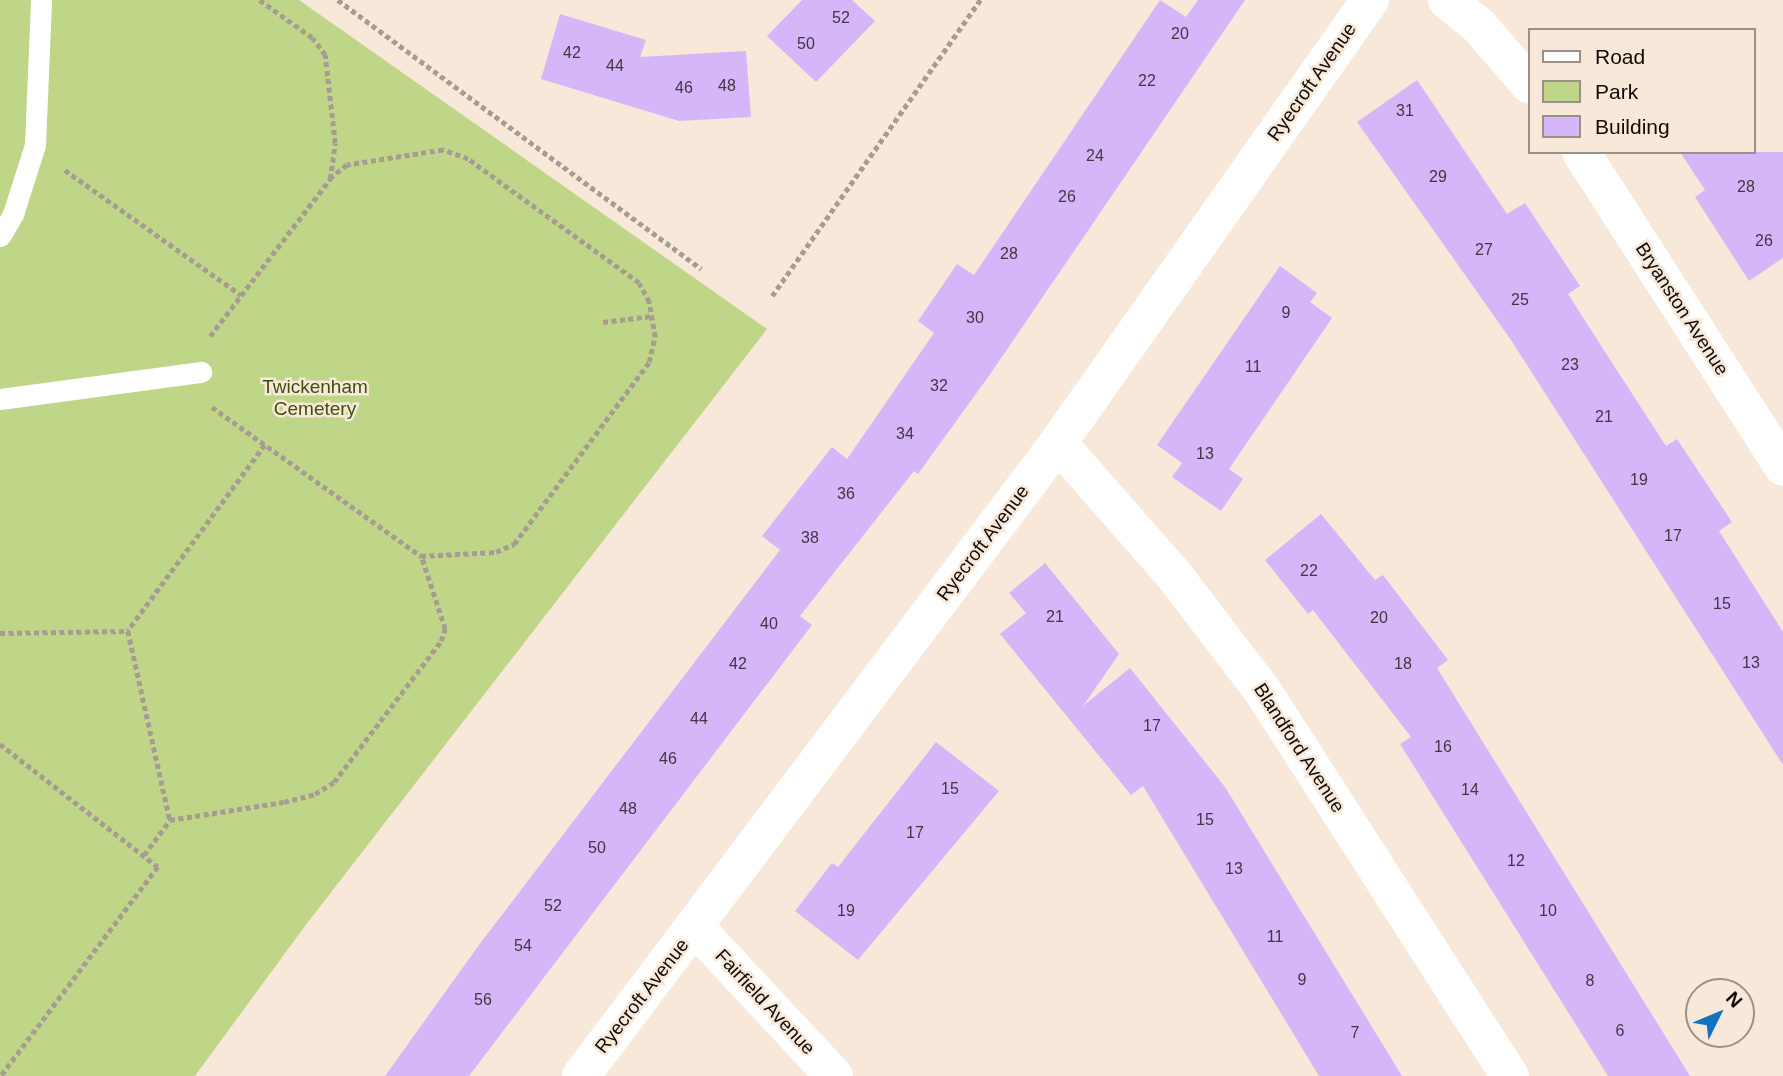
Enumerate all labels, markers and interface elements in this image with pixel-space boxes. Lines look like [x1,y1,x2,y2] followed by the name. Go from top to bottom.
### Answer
[832,8,850,28] house number: 52
[1262,18,1362,146] street label: Ryecroft Avenue
[1171,24,1189,44] house number: 20
[1528,28,1755,154] legend
[797,34,815,54] house number: 50
[563,43,581,63] house number: 42
[1595,45,1645,68] text: Road
[606,56,624,76] house number: 44
[1138,71,1156,91] house number: 22
[718,76,736,96] house number: 48
[675,78,693,98] house number: 46
[1595,80,1638,103] text: Park
[1396,101,1414,121] house number: 31
[1595,115,1670,138] text: Building
[1086,146,1104,166] house number: 24
[1429,167,1447,187] house number: 29
[1737,177,1755,197] house number: 28
[1058,187,1076,207] house number: 26
[1755,231,1773,251] house number: 26
[1630,238,1734,380] street label: Bryanston Avenue
[1475,240,1493,260] house number: 27
[1000,244,1018,264] house number: 28
[1511,290,1529,310] house number: 25
[1282,303,1290,323] house number: 9
[966,308,984,328] house number: 30
[1561,355,1579,375] house number: 23
[1245,357,1261,377] house number: 11
[262,376,368,420] park label: Twickenham Cemetery
[930,376,948,396] house number: 32
[1595,407,1613,427] house number: 21
[896,424,914,444] house number: 34
[1196,444,1214,464] house number: 13
[1630,470,1648,490] house number: 19
[932,480,1034,606] street label: Ryecroft Avenue
[837,484,855,504] house number: 36
[1664,526,1682,546] house number: 17
[801,528,819,548] house number: 38
[1300,561,1318,581] house number: 22
[1713,594,1731,614] house number: 15
[1046,607,1064,627] house number: 21
[1370,608,1388,628] house number: 20
[760,614,778,634] house number: 40
[1742,653,1760,673] house number: 13
[729,654,747,674] house number: 42
[1394,654,1412,674] house number: 18
[1248,679,1350,817] street label: Blandford Avenue
[690,709,708,729] house number: 44
[1143,716,1161,736] house number: 17
[1434,737,1452,757] house number: 16
[659,749,677,769] house number: 46
[941,779,959,799] house number: 15
[1461,780,1479,800] house number: 14
[619,799,637,819] house number: 48
[1196,810,1214,830] house number: 15
[906,823,924,843] house number: 17
[588,838,606,858] house number: 50
[1507,851,1525,871] house number: 12
[1225,859,1243,879] house number: 13
[544,896,562,916] house number: 52
[837,901,855,921] house number: 19
[1539,901,1557,921] house number: 10
[1267,927,1283,947] house number: 11
[590,934,694,1058] street label: Ryecroft Avenue
[514,936,532,956] house number: 54
[710,944,820,1060] street label: Fairfield Avenue
[1298,970,1306,990] house number: 9
[1586,971,1594,991] house number: 8
[1685,978,1755,1048] north arrow
[1722,988,1747,1012] text: N
[474,990,492,1010] house number: 56
[1616,1021,1624,1041] house number: 6
[1351,1023,1359,1043] house number: 7

